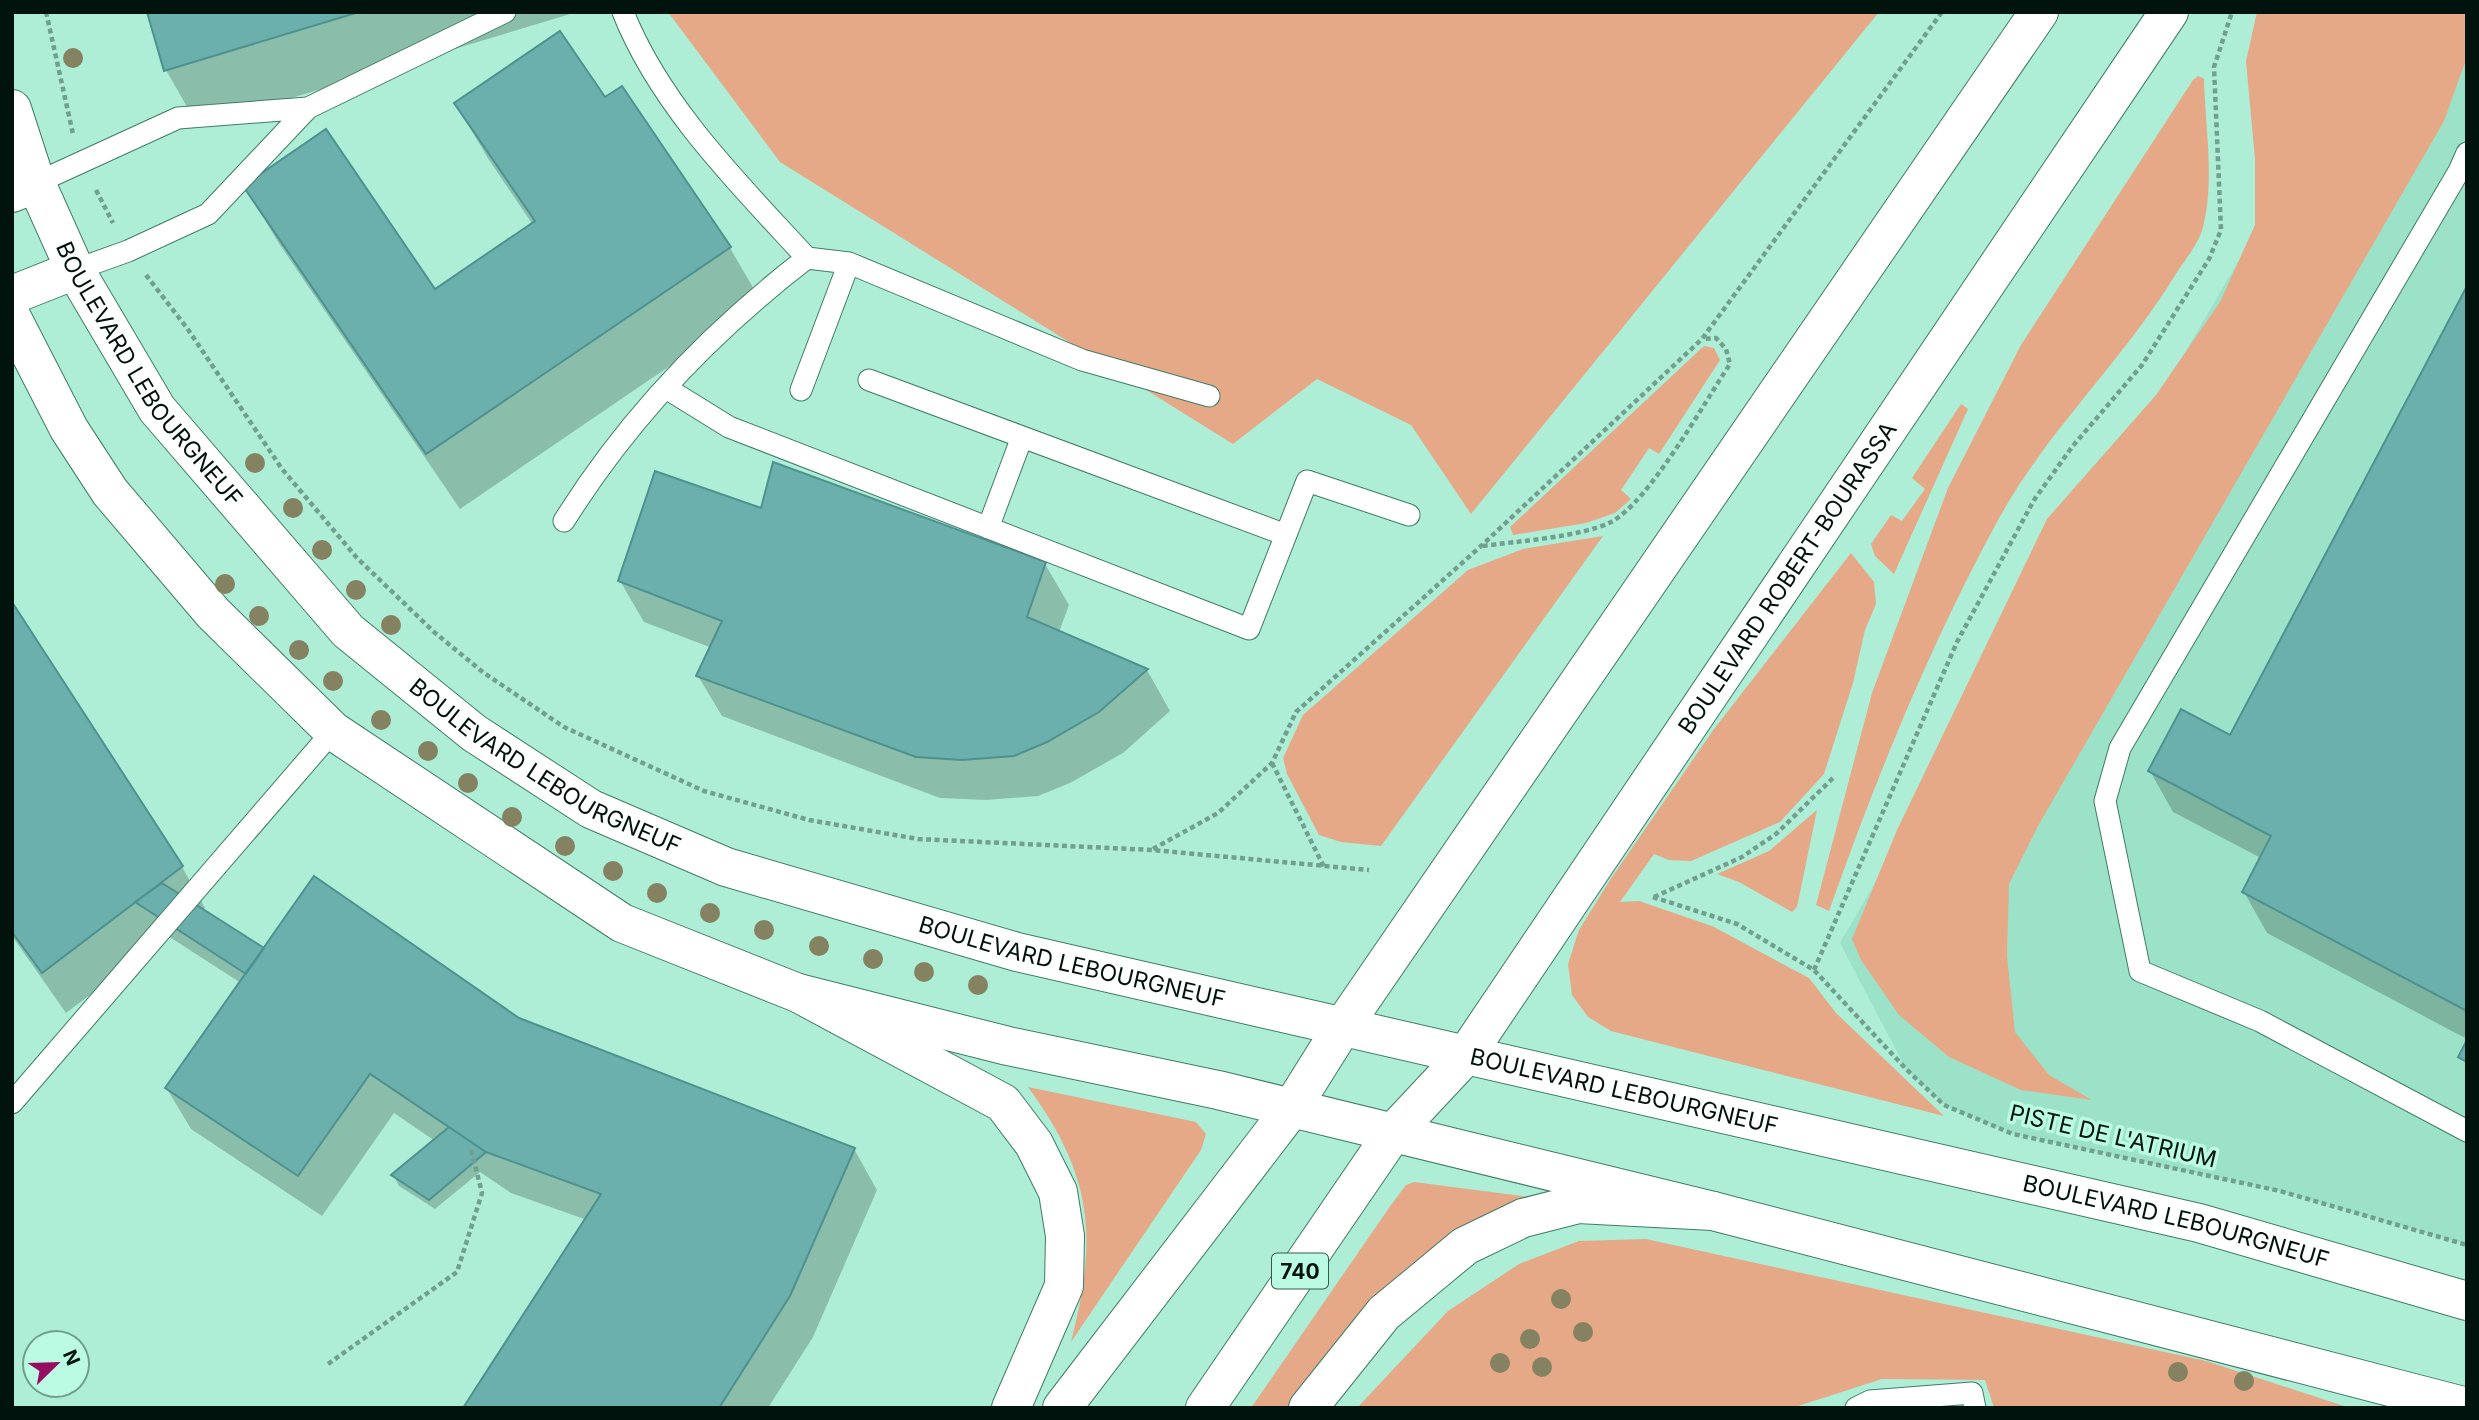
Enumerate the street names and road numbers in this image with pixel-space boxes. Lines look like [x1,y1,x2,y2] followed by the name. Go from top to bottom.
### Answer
[50,237,249,512] street label: BOULEVARD LEBOURGNEUF
[1672,417,1903,739] street label: BOULEVARD ROBERT-BOURASSA
[404,672,685,860] street label: BOULEVARD LEBOURGNEUF
[915,910,1228,1013] street label: BOULEVARD LEBOURGNEUF
[1467,1042,1781,1140] street label: BOULEVARD LEBOURGNEUF
[2007,1099,2219,1173] street label: PISTE DE L'ATRIUM
[2020,1169,2332,1274] street label: BOULEVARD LEBOURGNEUF
[1272,1254,1328,1288] road number: 740

